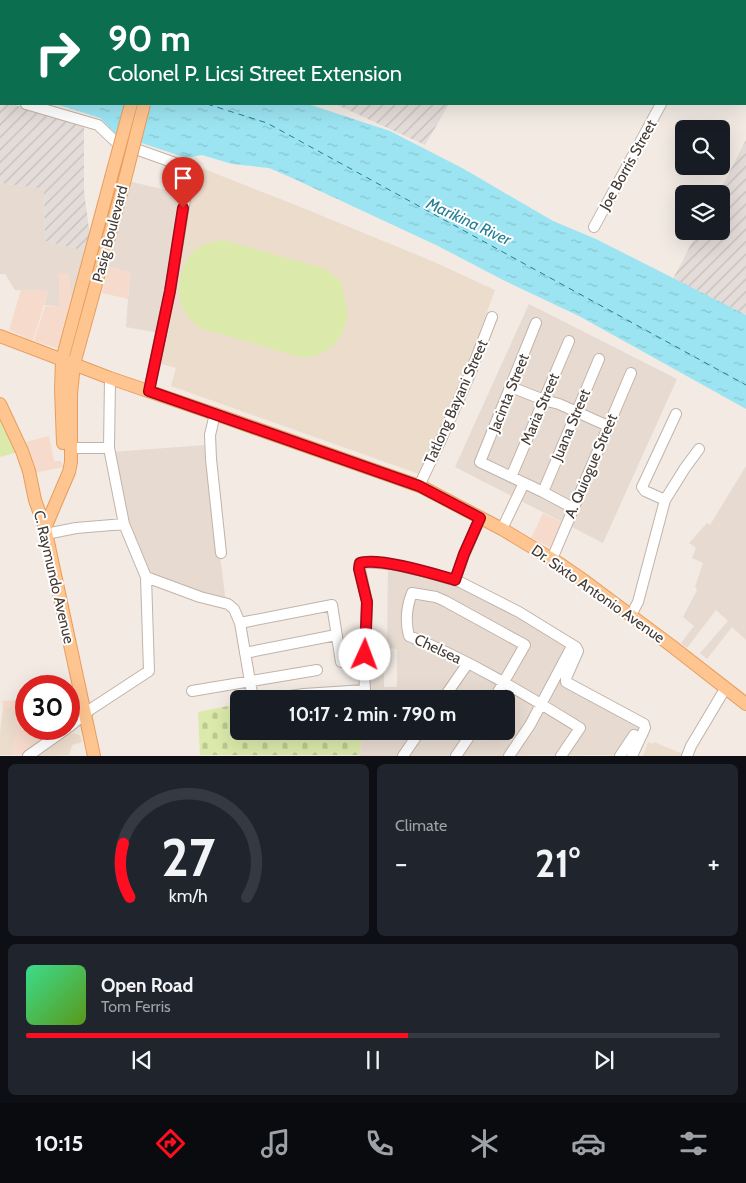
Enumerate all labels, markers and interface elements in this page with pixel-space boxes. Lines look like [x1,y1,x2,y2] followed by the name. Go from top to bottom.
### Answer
[108,17,191,60] text: 90 m
[25,20,90,85] icon: right
[108,60,402,87] text: Colonel P. Licsi Street Extension
[595,117,660,214] street label: Joe Borris Street
[675,120,730,240] map controls
[675,120,730,175] button: search
[162,157,204,208] pin
[169,164,197,192] icon: arrive
[88,184,132,284] street label: Pasig Boulevard
[675,185,730,240] button: layers
[423,193,515,250] water label: Marikina River
[420,337,492,467] street label: Tatlong Bayani Street
[485,351,533,436] street label: Jacinta Street
[517,370,563,448] street label: Maria Street
[547,386,594,465] street label: Juana Street
[561,411,621,521] street label: A. Quiogue Street
[30,509,78,646] street label: C. Raymundo Avenue
[528,541,668,647] street label: Dr. Sixto Antonio Avenue
[338,628,390,680] position arrow
[412,630,465,668] street label: Chelsea
[15,675,80,740] speed limit sign: 30
[289,703,456,726] text: 10:17 · 2 min · 790 m
[395,816,447,835] text: Climate
[161,826,216,889] text: 27
[535,840,580,887] text: 21°
[395,846,407,880] text: −
[708,846,720,880] text: +
[169,885,208,906] text: km/h
[101,974,193,997] text: Open Road
[101,997,171,1016] text: Tom Ferris
[128,1046,156,1074] icon: previous
[359,1046,387,1074] icon: pause
[590,1046,618,1074] icon: next
[153,1126,188,1161] icon: directions
[258,1126,293,1161] icon: music
[362,1126,397,1161] icon: phone
[467,1126,502,1161] icon: climate
[571,1126,606,1161] icon: car
[676,1126,711,1161] icon: filters
[35,1130,83,1157] text: 10:15

